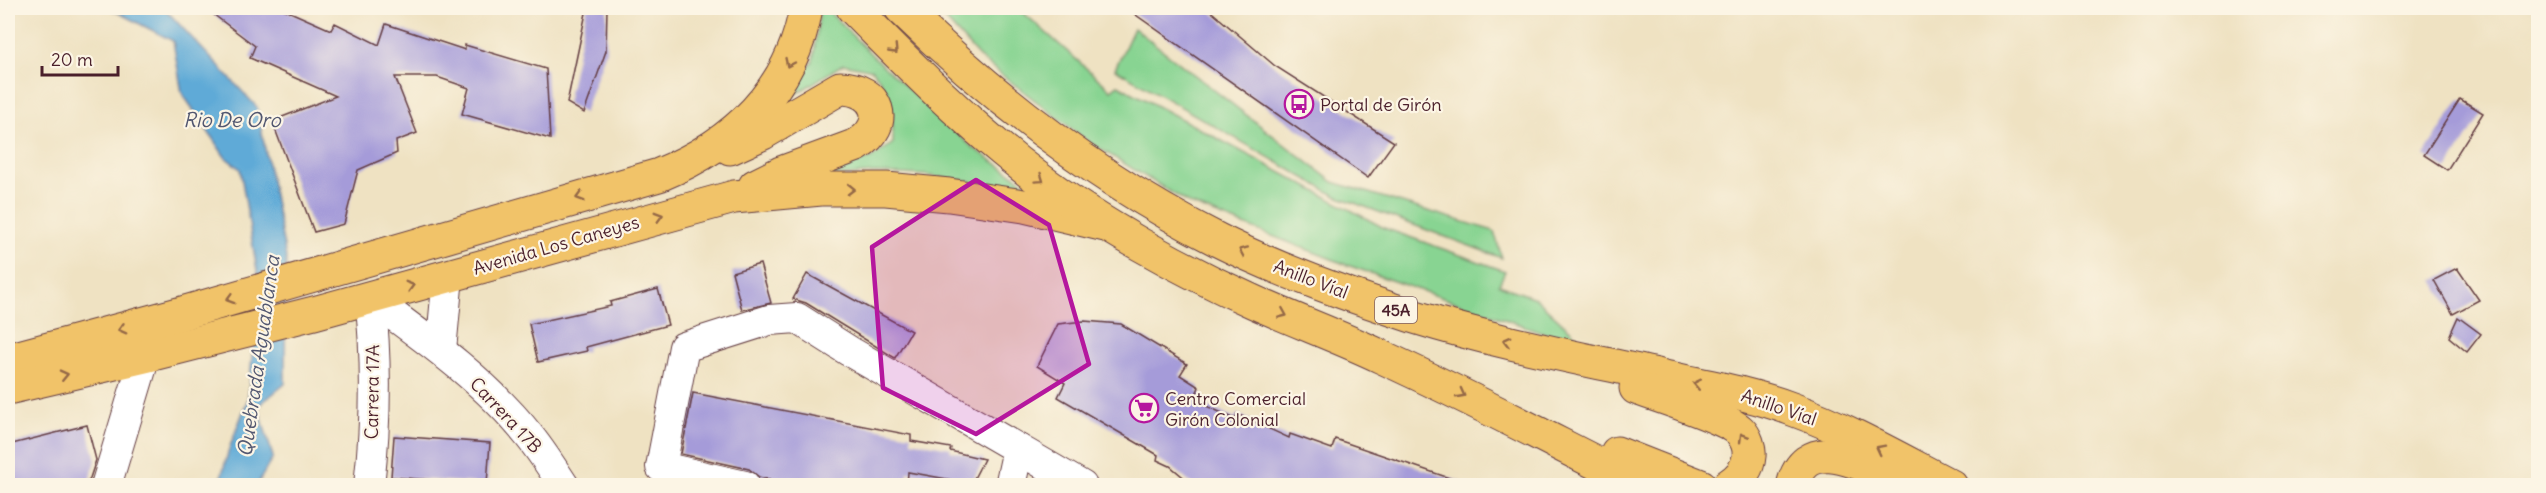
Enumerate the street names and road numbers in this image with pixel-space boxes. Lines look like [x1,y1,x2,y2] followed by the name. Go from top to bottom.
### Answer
[470,210,642,280] street label: Avenida Los Caneyes
[1270,254,1352,304] street label: Anillo Víal
[1375,297,1417,323] road number: 45A
[360,344,384,440] street label: Carrera 17A
[465,372,547,458] street label: Carrera 17B
[1738,383,1820,431] street label: Anillo Víal

